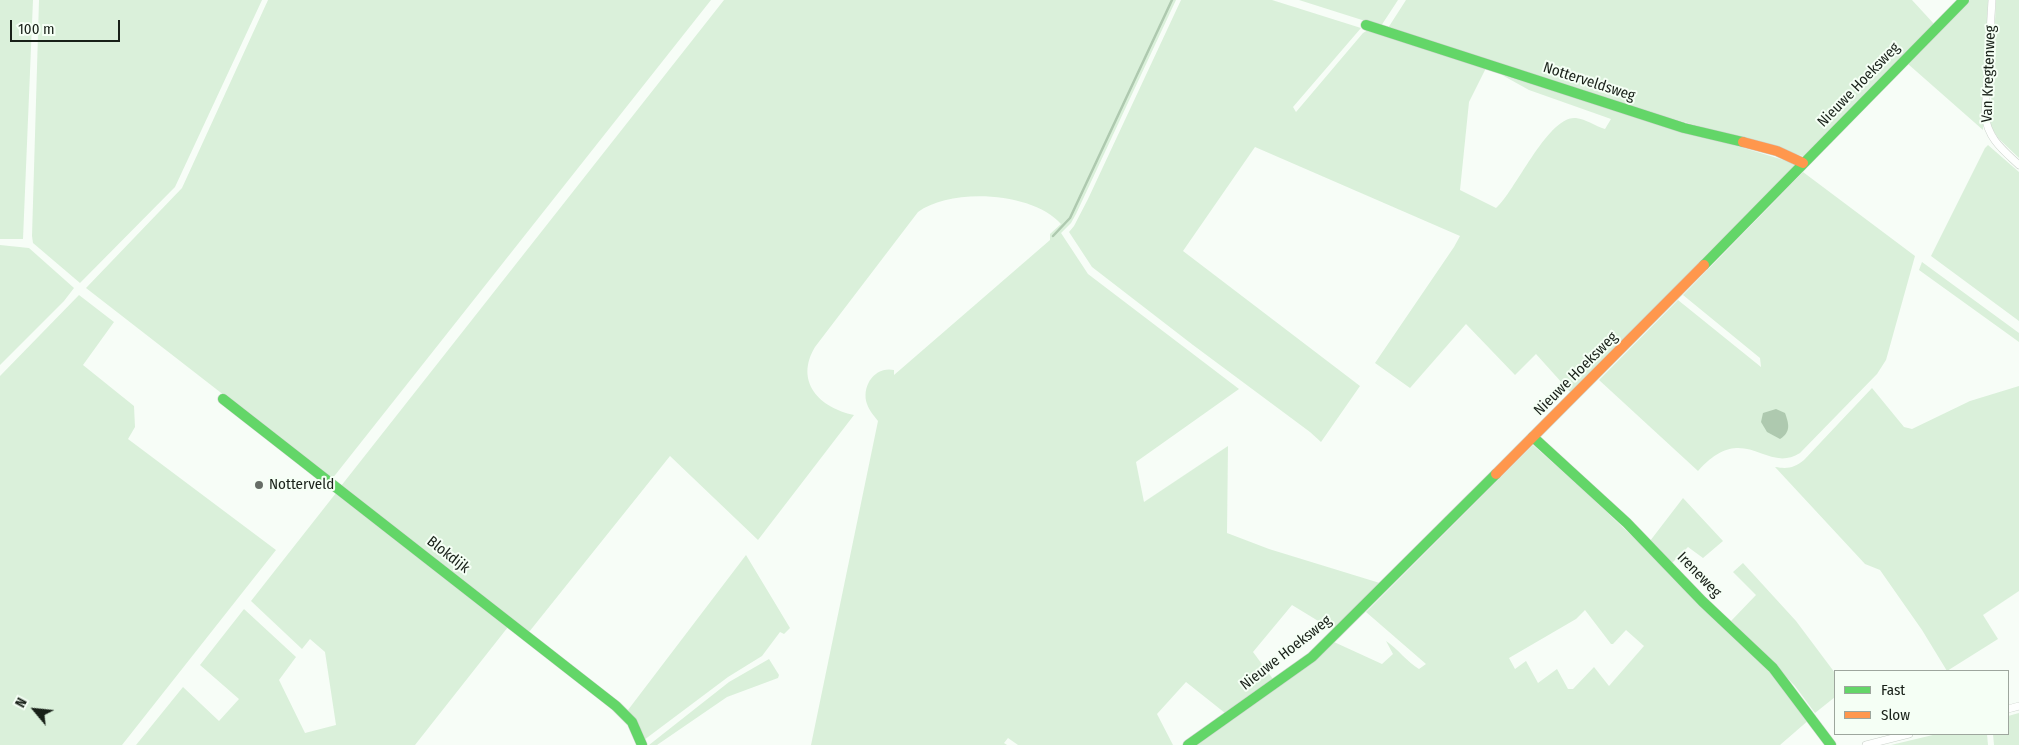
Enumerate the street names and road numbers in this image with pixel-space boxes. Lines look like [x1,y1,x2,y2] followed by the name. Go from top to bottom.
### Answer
[1978,25,2000,123] street label: Van Kregtenweg
[1814,39,1904,131] street label: Nieuwe Hoeksweg
[1541,59,1637,105] street label: Notterveldsweg
[1530,328,1622,420] street label: Nieuwe Hoeksweg
[423,533,473,577] street label: Blokdijk
[1673,549,1725,601] street label: Ireneweg
[1237,612,1335,694] street label: Nieuwe Hoeksweg

